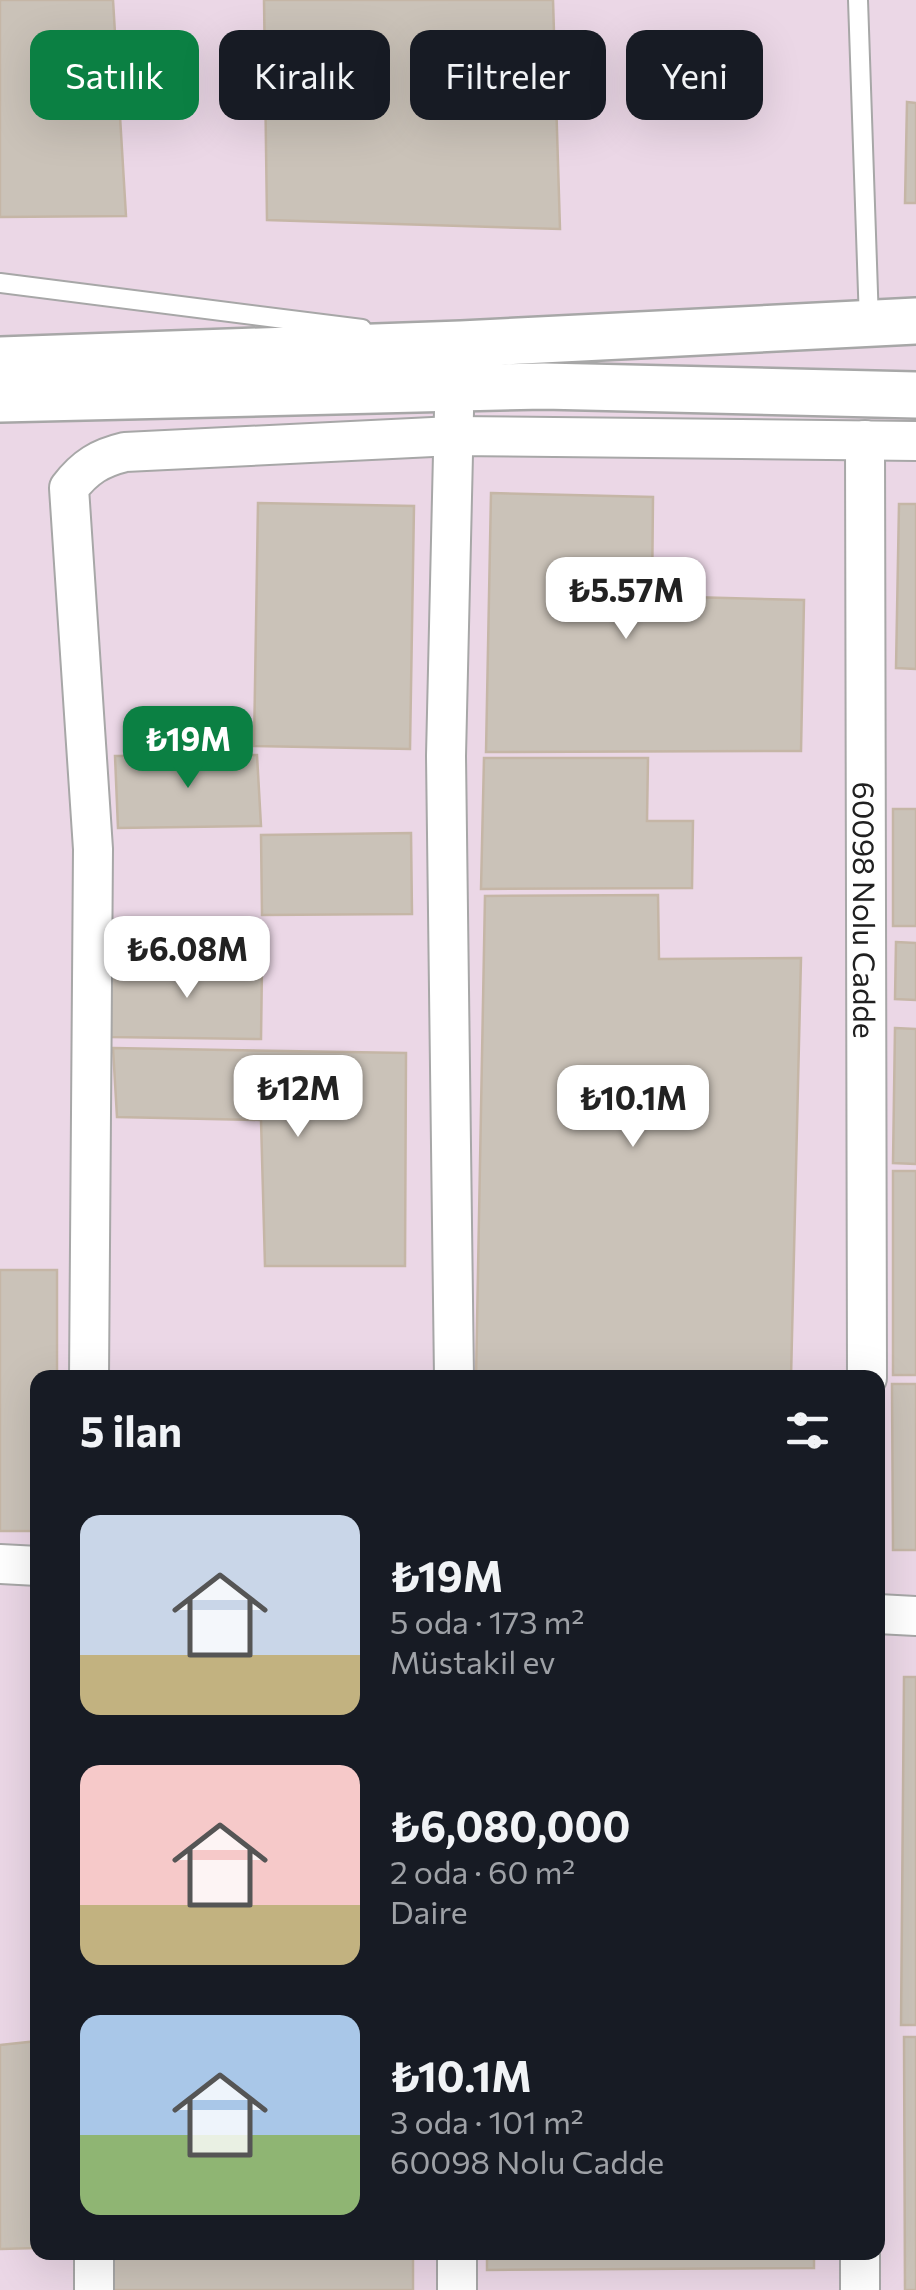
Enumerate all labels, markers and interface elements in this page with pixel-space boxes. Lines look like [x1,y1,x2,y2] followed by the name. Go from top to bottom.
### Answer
[30,30,199,120] chip: Satılık
[219,30,390,120] chip: Kiralık
[410,30,606,120] chip: Filtreler
[626,30,763,120] chip: Yeni
[545,557,707,642] pin: ₺5.57M
[568,569,684,609] text: ₺5.57M
[129,706,247,791] pin: ₺19M
[145,718,231,758] text: ₺19M
[847,781,885,1039] street label: 60098 Nolu Cadde
[106,916,268,1001] pin: ₺6.08M
[126,928,248,968] text: ₺6.08M
[239,1055,357,1140] pin: ₺12M
[552,1065,714,1150] pin: ₺10.1M
[256,1067,340,1107] text: ₺12M
[579,1077,687,1117] text: ₺10.1M
[780,1403,835,1458] icon: filters
[80,1404,182,1456] text: 5 ilan
[390,1549,503,1601] text: ₺19M
[160,1555,280,1675] icon: home
[390,1601,584,1641] text: 5 oda · 173 m²
[390,1641,555,1681] text: Müstakil ev
[390,1799,630,1851] text: ₺6,080,000
[160,1805,280,1925] icon: home
[390,1851,575,1891] text: 2 oda · 60 m²
[390,1891,468,1931] text: Daire
[390,2049,532,2101] text: ₺10.1M
[160,2055,280,2175] icon: home
[390,2101,584,2141] text: 3 oda · 101 m²
[390,2141,664,2181] text: 60098 Nolu Cadde

